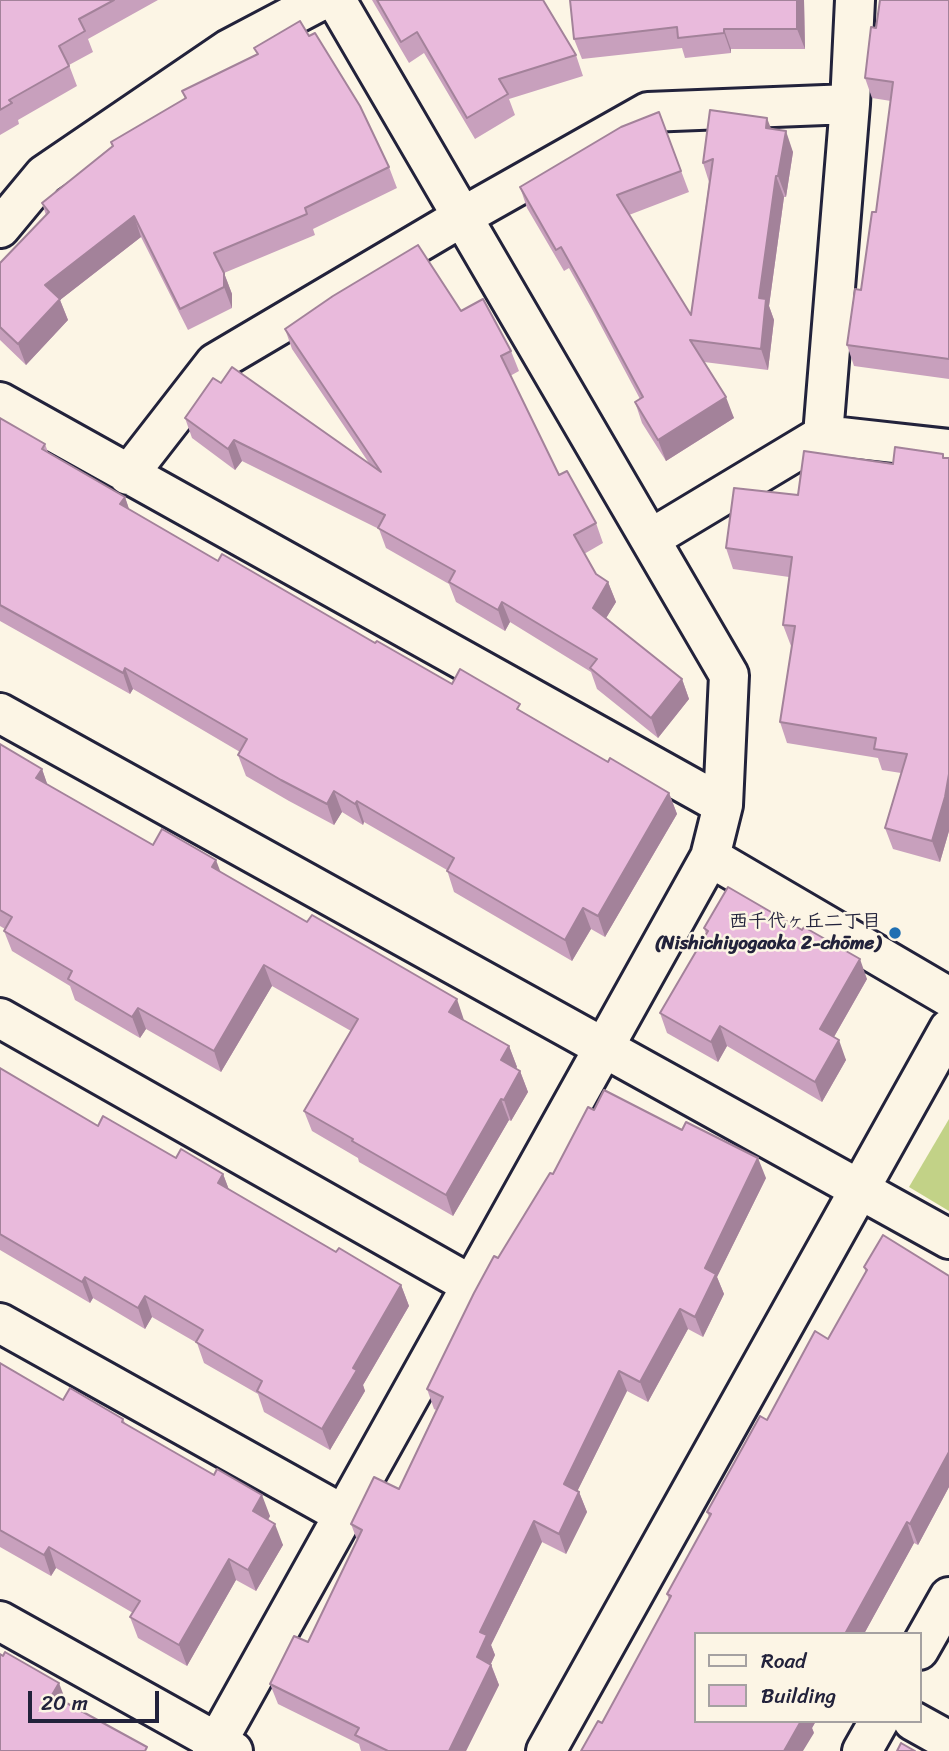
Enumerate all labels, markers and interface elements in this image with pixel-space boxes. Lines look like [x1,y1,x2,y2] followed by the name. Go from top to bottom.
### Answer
[655,911,881,955] place label: 西千代ヶ丘二丁目 (Nishichiyogaoka 2-chōme)
[887,925,903,941] marker: 西千代ヶ丘二丁目 (Nishichiyogaoka 2-chōme)
[694,1632,921,1723] legend
[761,1642,806,1680] text: Road
[761,1677,836,1715] text: Building
[32,1678,163,1722] scale bar
[41,1684,88,1722] text: 20 m

